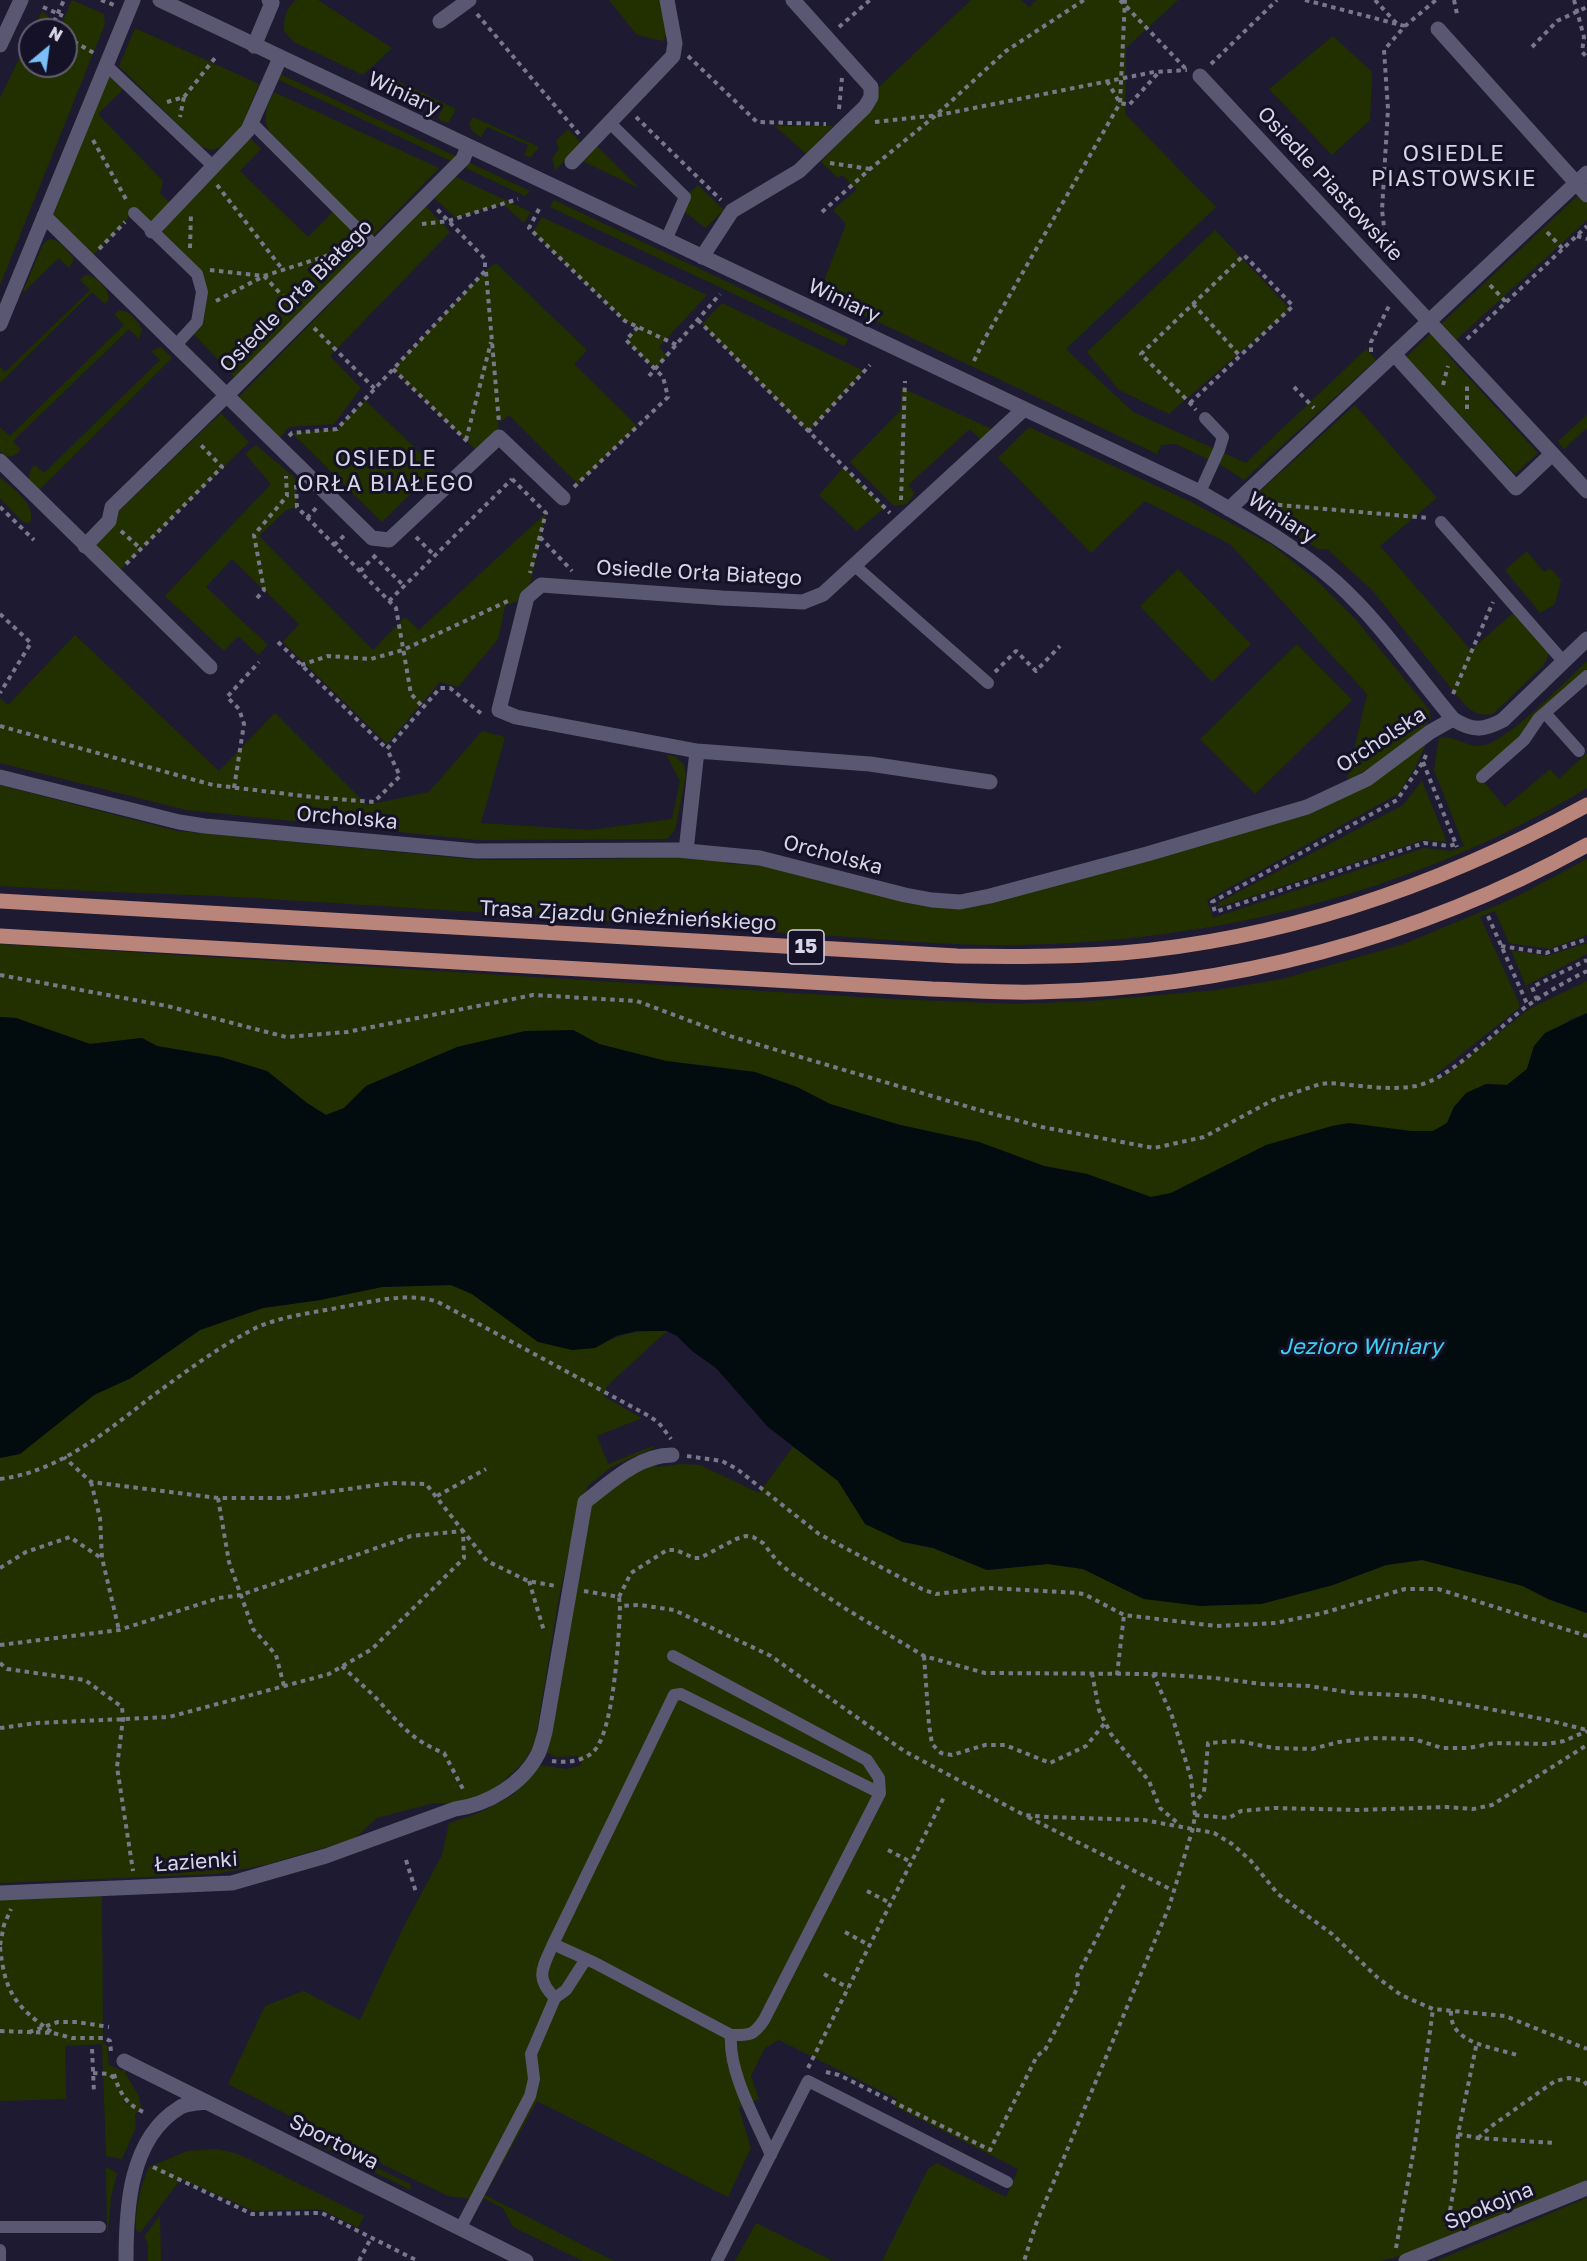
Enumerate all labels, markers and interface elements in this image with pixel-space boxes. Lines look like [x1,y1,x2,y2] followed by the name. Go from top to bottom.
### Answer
[18,18,78,78] north arrow
[46,22,66,46] text: N
[364,66,444,122] street label: Winiary
[1252,101,1408,267] street label: Osiedle Piastowskie
[1371,141,1537,192] district label: OSIEDLE PIASTOWSKIE
[214,214,378,378] street label: Osiedle Orła Białego
[804,273,884,329] street label: Winiary
[297,446,475,498] district label: OSIEDLE ORŁA BIAŁEGO
[1243,487,1321,549] street label: Winiary
[596,555,802,591] street label: Osiedle Orła Białego
[1331,702,1431,778] street label: Orcholska
[295,801,399,835] street label: Orcholska
[781,830,885,880] street label: Orcholska
[479,896,777,936] street label: Trasa Zjazdu Gnieźnieńskiego
[788,930,824,964] road number: 15
[1280,1334,1442,1360] water label: Jezioro Winiary
[154,1847,238,1877] street label: Łazienki
[285,2109,383,2175] street label: Sportowa
[1441,2177,1537,2235] street label: Spokojna

